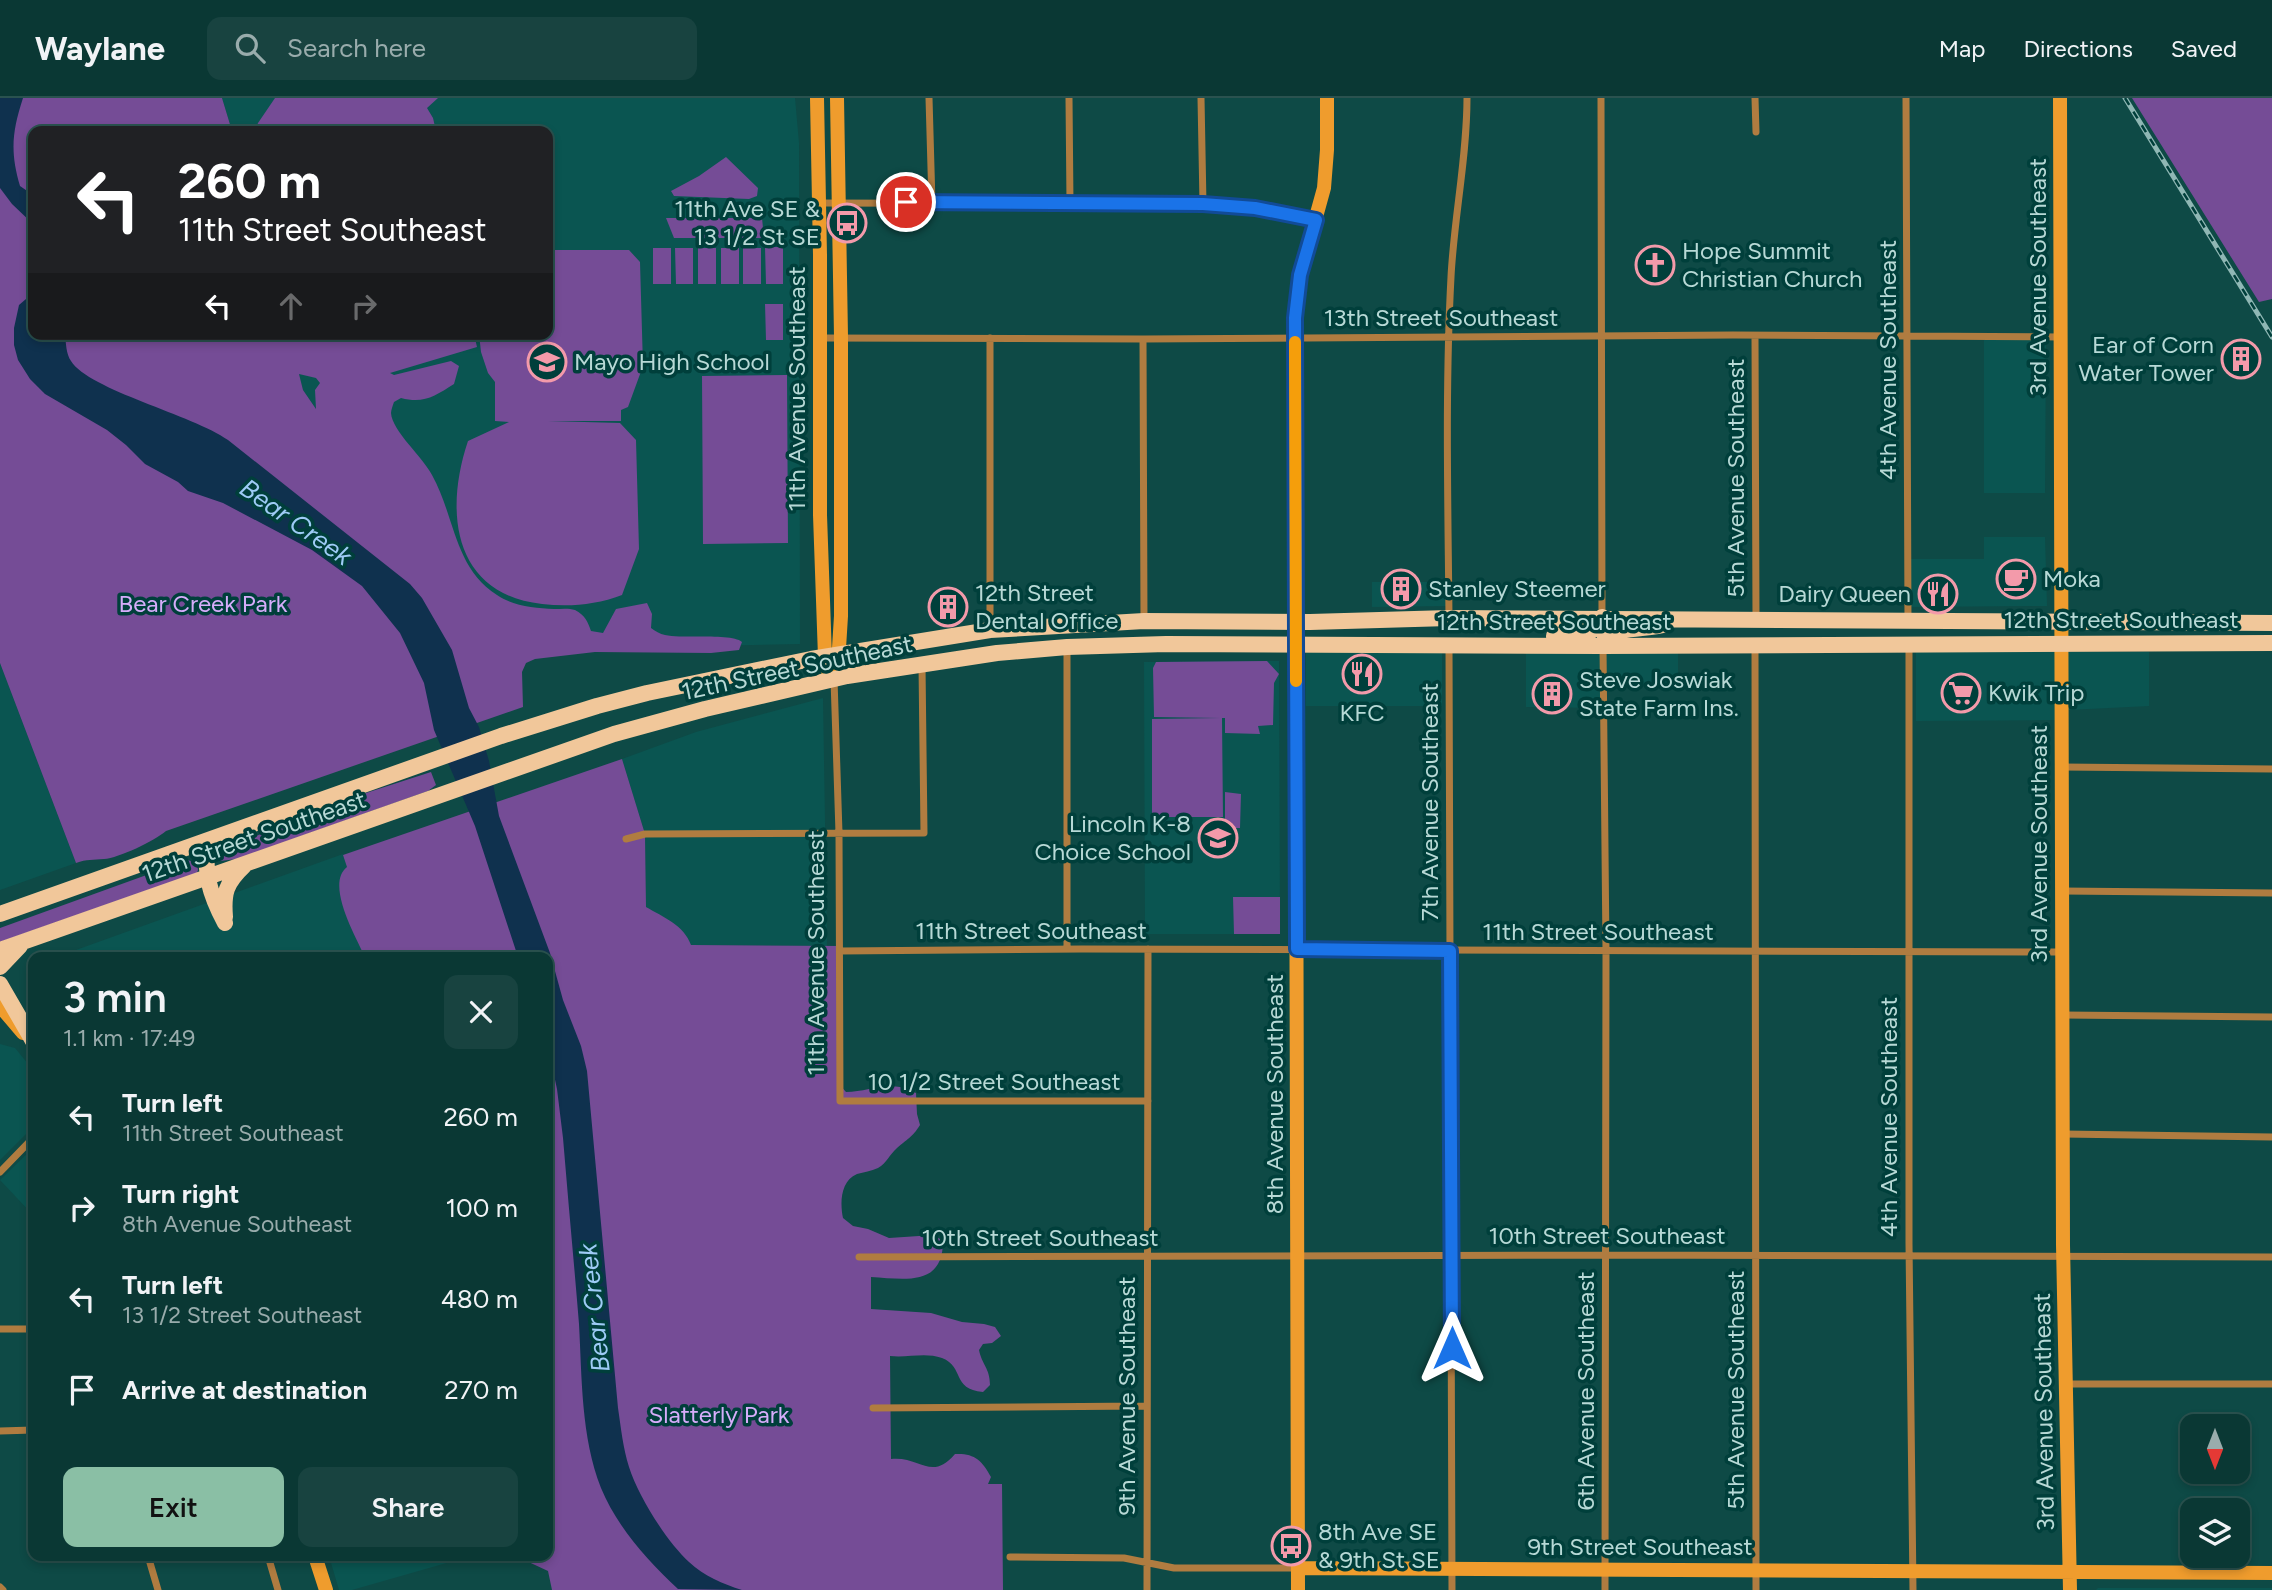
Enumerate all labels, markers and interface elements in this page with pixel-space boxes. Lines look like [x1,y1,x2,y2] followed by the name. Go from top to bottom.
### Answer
[207,17,697,80] search box
[35,29,165,68] text: Waylane
[231,29,269,67] icon: search
[287,32,426,64] text: Search here
[1939,34,1985,63] text: Map
[2023,34,2133,63] text: Directions
[2171,34,2237,63] text: Saved
[178,151,321,210] text: 260 m
[63,154,154,245] icon: left
[2023,158,2052,396] street label: 3rd Avenue Southeast
[876,172,936,232] pin
[887,183,925,221] icon: arrive
[674,194,821,251] place label: 11th Ave SE & 13 1/2 St SE
[826,202,868,244] bus stop icon: 11th Ave SE & 13 1/2 St SE
[178,211,487,249] text: 11th Street Southeast
[1682,236,1862,293] place label: Hope Summit Christian Church
[1873,240,1902,480] street label: 4th Avenue Southeast
[1634,244,1676,286] church icon: Hope Summit Christian Church
[782,266,811,512] street label: 11th Avenue Southeast
[199,287,237,325] icon: left
[272,287,310,325] icon: ahead
[345,287,383,325] icon: right
[1324,303,1558,332] street label: 13th Street Southeast
[2078,330,2214,387] place label: Ear of Corn Water Tower
[2220,338,2262,380] building icon: Ear of Corn Water Tower
[526,341,568,383] school or university icon: Mayo High School
[574,347,770,376] place label: Mayo High School
[1721,358,1750,598] street label: 5th Avenue Southeast
[234,472,359,573] water label: Bear Creek
[1995,558,2037,600] cafe icon: Moka
[2043,564,2101,593] place label: Moka
[1380,568,1422,610] building icon: Stanley Steemer
[1917,573,1959,615] restaurant icon: Dairy Queen
[1428,574,1606,603] place label: Stanley Steemer
[975,578,1118,635] place label: 12th Street Dental Office
[1778,579,1911,608] place label: Dairy Queen
[927,586,969,628] building icon: 12th Street Dental Office
[119,589,288,618] park label: Bear Creek Park
[2004,605,2238,634] street label: 12th Street Southeast
[1437,607,1671,636] street label: 12th Street Southeast
[679,629,915,706] street label: 12th Street Southeast
[1341,653,1383,695] restaurant icon: KFC
[1579,665,1739,722] place label: Steve Joswiak State Farm Ins.
[1940,672,1982,714] supermarket icon: Kwik Trip
[1531,673,1573,715] building icon: Steve Joswiak State Farm Ins.
[1988,678,2084,707] place label: Kwik Trip
[1415,683,1444,921] street label: 7th Avenue Southeast
[1340,698,1384,727] place label: KFC
[2024,725,2053,963] street label: 3rd Avenue Southeast
[138,785,370,888] street label: 12th Street Southeast
[1035,809,1191,866] place label: Lincoln K-8 Choice School
[1197,817,1239,859] school or university icon: Lincoln K-8 Choice School
[801,830,830,1076] street label: 11th Avenue Southeast
[915,916,1147,945] street label: 11th Street Southeast
[1482,917,1714,946] street label: 11th Street Southeast
[63,972,167,1023] text: 3 min
[1260,974,1289,1214] street label: 8th Avenue Southeast
[444,975,518,1049] button: close
[1874,997,1903,1237] street label: 4th Avenue Southeast
[63,1024,195,1052] text: 1.1 km · 17:49
[867,1067,1121,1096] street label: 10 1/2 Street Southeast
[122,1087,223,1119] text: Turn left
[63,1098,101,1136] icon: left
[444,1101,518,1133] text: 260 m
[122,1119,344,1147] text: 11th Street Southeast
[122,1178,239,1210] text: Turn right
[63,1189,101,1227] icon: right
[445,1192,518,1224] text: 100 m
[122,1210,352,1238] text: 8th Avenue Southeast
[1489,1221,1725,1250] street label: 10th Street Southeast
[922,1223,1158,1252] street label: 10th Street Southeast
[571,1241,617,1374] water label: Bear Creek
[122,1269,223,1301] text: Turn left
[1721,1270,1750,1510] street label: 5th Avenue Southeast
[1571,1271,1600,1511] street label: 6th Avenue Southeast
[1112,1276,1141,1516] street label: 9th Avenue Southeast
[63,1280,101,1318] icon: left
[441,1283,518,1315] text: 480 m
[2027,1293,2060,1531] street label: 3rd Avenue Southeast
[122,1301,362,1329] text: 13 1/2 Street Southeast
[1415,1311,1489,1385] position arrow
[63,1371,101,1409] icon: arrive
[122,1374,367,1406] text: Arrive at destination
[444,1374,518,1406] text: 270 m
[648,1400,790,1429] park label: Slatterly Park
[2180,1414,2250,1484] north arrow
[2180,1414,2250,1568] map controls
[63,1467,284,1547] button: Exit
[298,1467,518,1547] button: Share
[2180,1498,2250,1568] button: layers
[1318,1517,1440,1574] place label: 8th Ave SE & 9th St SE
[1270,1525,1312,1567] bus stop icon: 8th Ave SE & 9th St SE
[1527,1532,1753,1561] street label: 9th Street Southeast

